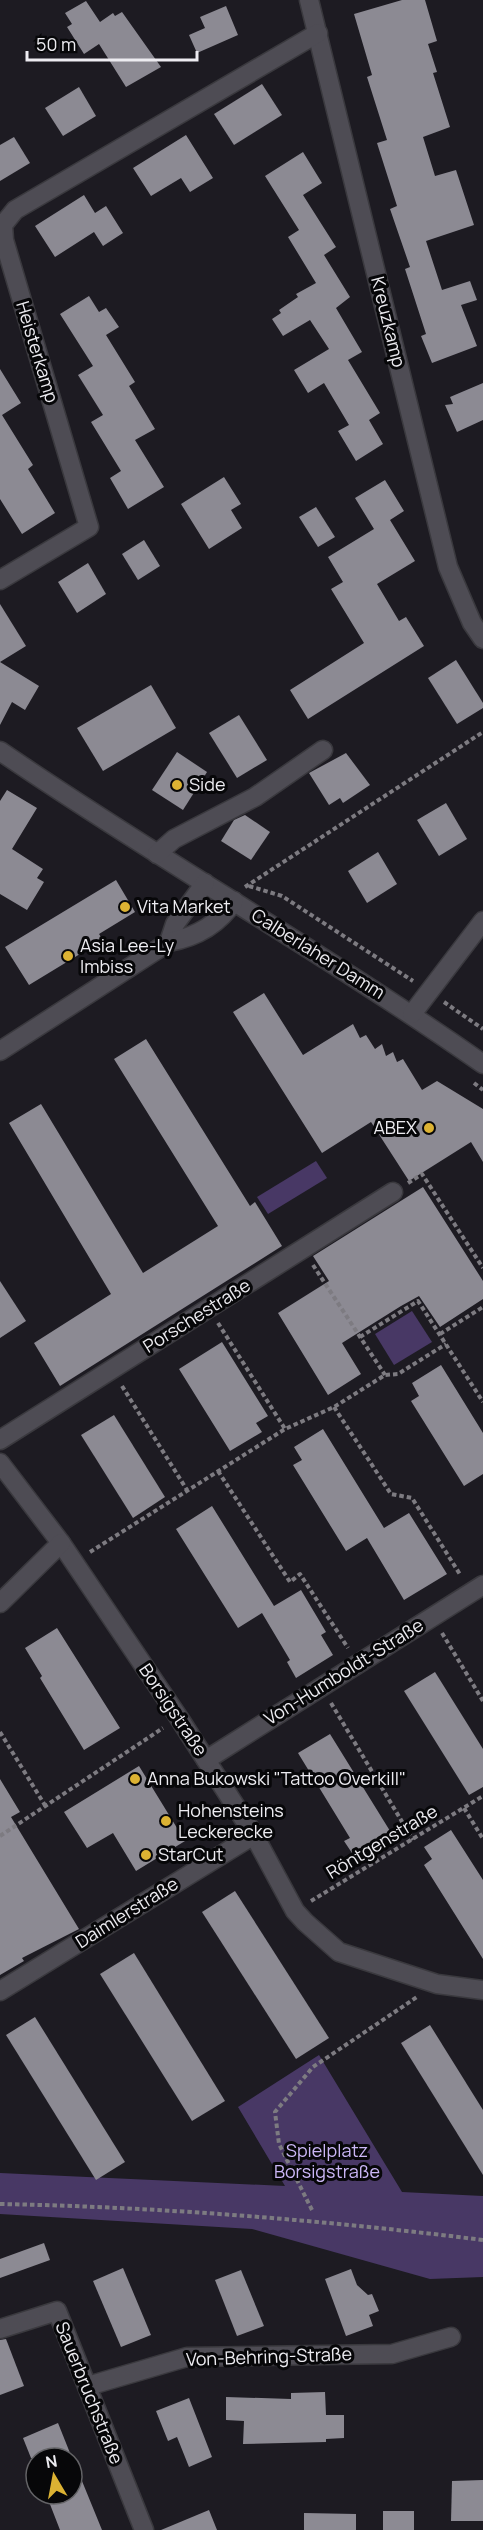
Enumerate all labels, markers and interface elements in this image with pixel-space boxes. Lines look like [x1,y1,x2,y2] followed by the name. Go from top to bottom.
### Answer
[27,24,196,62] scale bar
[36,32,76,56] text: 50 m
[366,274,412,370] street label: Kreuzkamp
[11,298,65,406] street label: Heisterkamp
[189,772,226,796] place label: Side
[170,778,184,792] marker: Side
[137,894,231,918] place label: Vita Market
[118,900,132,914] marker: Vita Market
[247,902,390,1004] street label: Calberlaher Damm
[80,933,175,978] place label: Asia Lee-Ly Imbiss
[61,949,75,963] marker: Asia Lee-Ly Imbiss
[373,1115,417,1139] place label: ABEX
[422,1121,436,1135] marker: ABEX
[138,1273,255,1358] street label: Porschestraße
[259,1612,428,1730] street label: Von-Humboldt-Straße
[134,1659,213,1760] street label: Borsigstraße
[147,1766,406,1790] place label: Anna Bukowski "Tattoo Overkill"
[128,1772,142,1786] marker: Anna Bukowski "Tattoo Overkill"
[178,1798,284,1843] place label: Hohensteins Leckerecke
[321,1799,441,1884] street label: Röntgenstraße
[159,1814,173,1828] marker: Hohensteins Leckerecke
[158,1842,224,1866] place label: StarCut
[139,1848,153,1862] marker: StarCut
[71,1871,182,1953] street label: Daimlerstraße
[274,2138,380,2183] park label: Spielplatz Borsigstraße
[50,2318,129,2467] street label: Sauerbruchstraße
[185,2341,352,2371] street label: Von-Behring-Straße
[24,2446,84,2506] north arrow
[44,2449,59,2473] text: N

